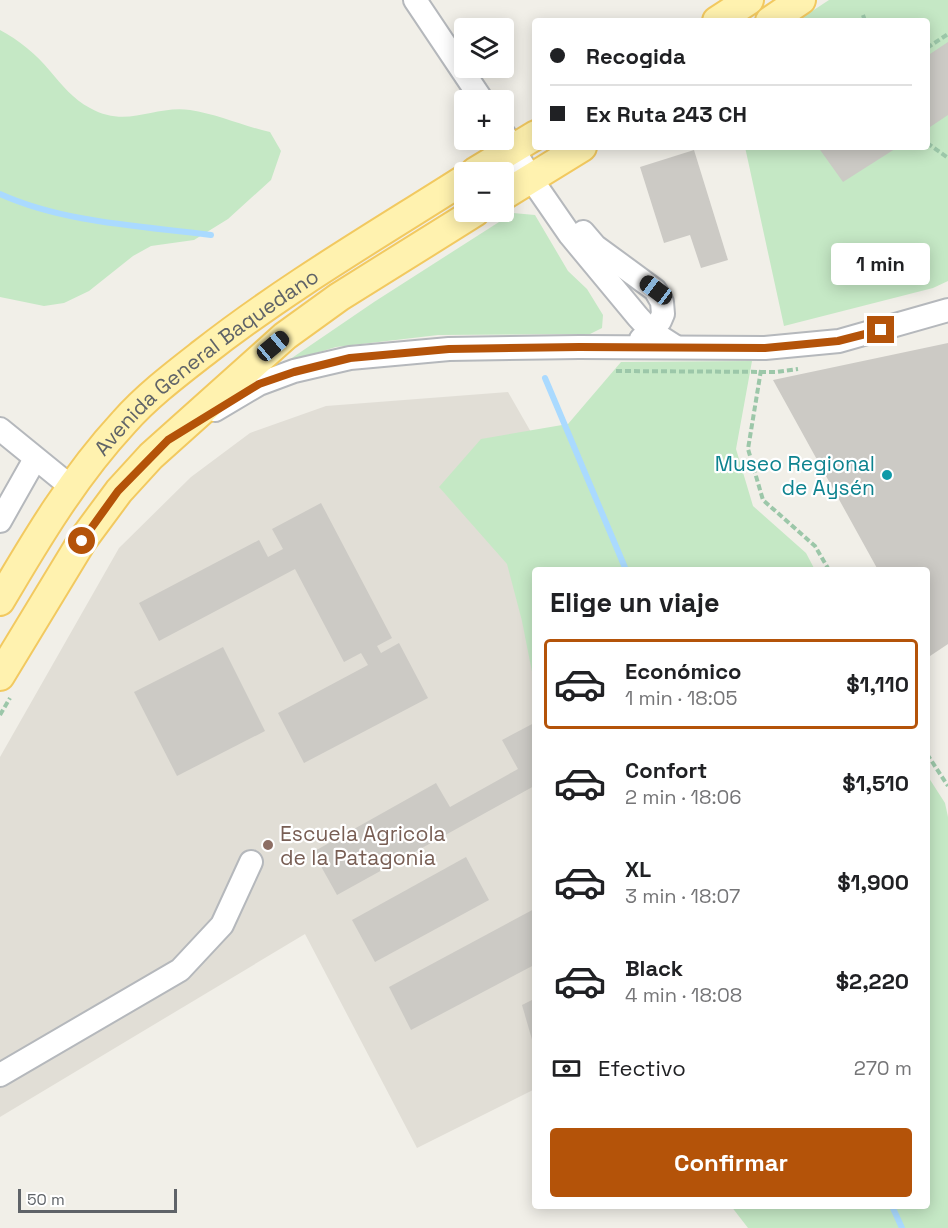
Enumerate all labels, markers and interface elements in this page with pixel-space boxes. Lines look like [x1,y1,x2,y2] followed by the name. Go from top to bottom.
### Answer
[454,18,514,222] map controls
[454,18,514,78] button: layers
[586,42,686,70] text: Recogida
[454,90,514,150] button: +
[586,100,747,128] text: Ex Ruta 243 CH
[454,162,514,222] button: −
[832,243,930,285] callout: 1 min
[856,251,905,277] text: 1 min
[88,262,323,461] street label: Avenida General Baquedano
[636,272,676,308] car
[867,316,894,343] route end
[253,328,293,364] car
[715,450,875,501] place label: Museo Regional de Aysén
[880,468,894,482] marker: Museo Regional de Aysén
[68,527,95,554] route start
[550,585,720,620] text: Elige un viaje
[553,657,607,711] icon: car
[625,657,742,685] text: Económico
[846,670,909,698] text: $1,110
[625,685,738,711] text: 1 min · 18:05
[553,756,607,810] icon: car
[625,756,707,784] text: Confort
[842,769,909,797] text: $1,510
[625,784,742,810] text: 2 min · 18:06
[280,820,446,871] place label: Escuela Agricola de la Patagonia
[261,838,275,852] marker: Escuela Agricola de la Patagonia
[553,855,607,909] icon: car
[625,855,651,883] text: XL
[837,868,909,896] text: $1,900
[625,883,740,909] text: 3 min · 18:07
[553,954,607,1008] icon: car
[625,954,683,982] text: Black
[836,967,909,995] text: $2,220
[625,982,742,1008] text: 4 min · 18:08
[550,1052,583,1085] icon: cash
[598,1054,686,1082] text: Efectivo
[854,1055,912,1081] text: 270 m
[550,1128,912,1197] button: Confirmar
[18,1186,177,1214] scale bar
[27,1189,65,1210] text: 50 m

